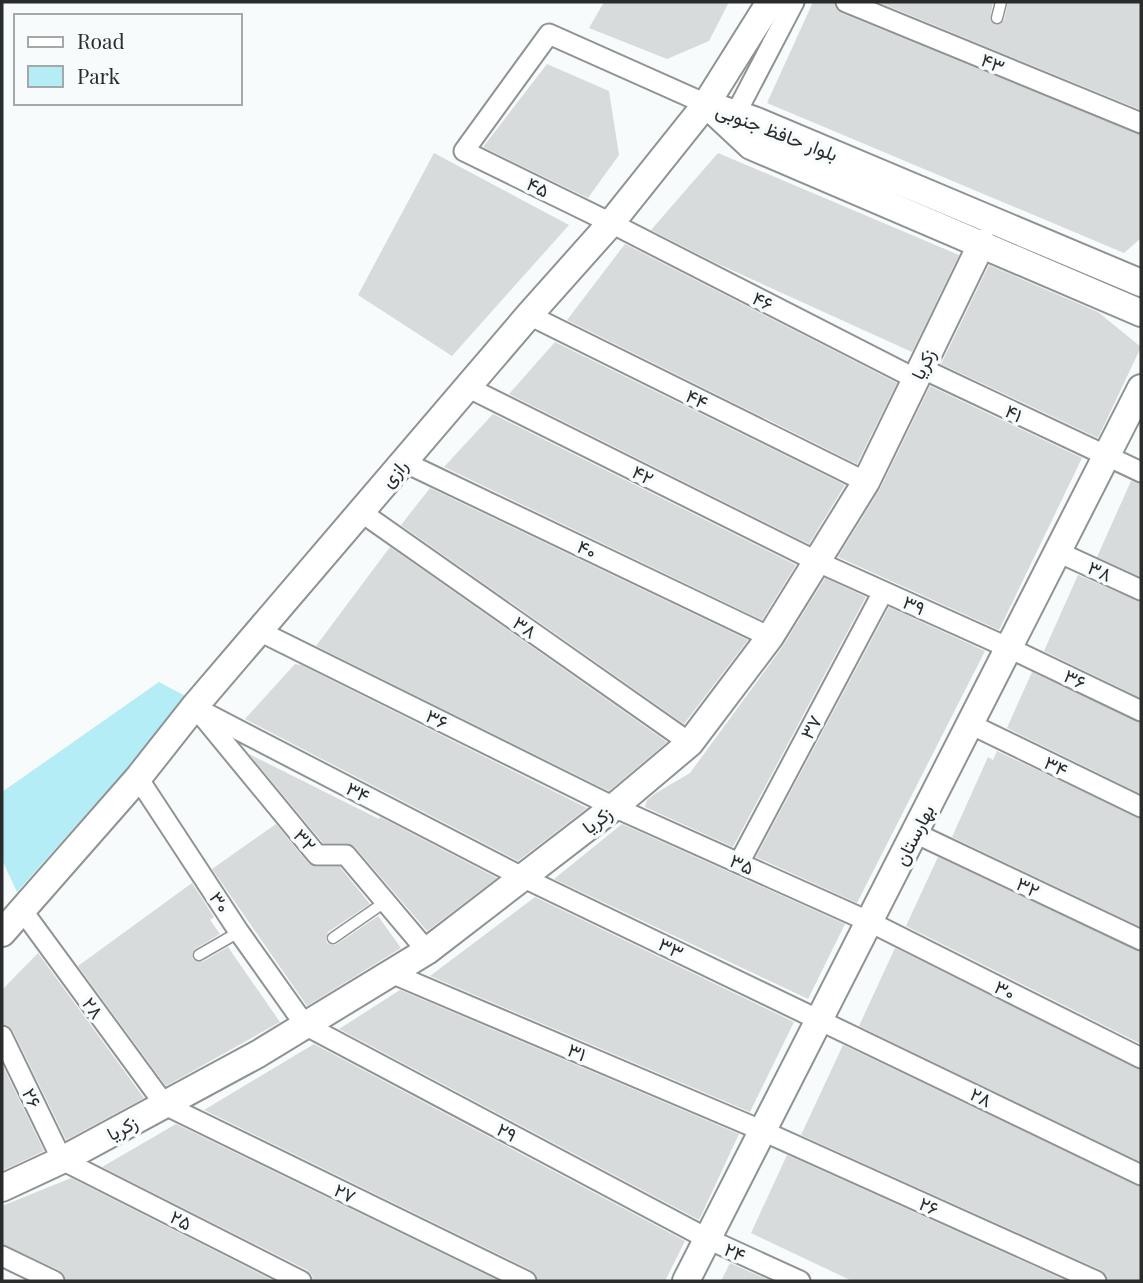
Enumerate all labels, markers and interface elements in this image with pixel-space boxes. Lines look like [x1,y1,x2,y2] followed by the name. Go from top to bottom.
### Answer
[14,14,242,105] legend
[77,26,125,54] text: Road
[978,46,1009,79] street label: ۴۳
[77,61,121,89] text: Park
[713,96,842,166] street label: بلوار حافظ جنوبی
[523,170,554,203] street label: ۴۵
[749,284,778,316] street label: ۴۶
[904,344,941,383] street label: زکریا
[682,382,713,415] street label: ۴۴
[1001,397,1027,427] street label: ۴۱
[374,453,413,492] street label: رازی
[628,458,659,490] street label: ۴۲
[573,532,602,564] street label: ۴۰
[1084,553,1117,587] street label: ۳۸
[899,588,930,620] street label: ۳۹
[508,609,543,644] street label: ۳۸
[1060,662,1091,695] street label: ۳۶
[422,702,453,735] street label: ۳۶
[793,710,827,743] street label: ۳۷
[1040,748,1073,782] street label: ۳۴
[342,774,375,808] street label: ۳۴
[576,799,617,839] street label: زکریا
[887,800,939,869] street label: بهارستان
[289,822,323,856] street label: ۳۲
[726,846,759,880] street label: ۳۵
[1013,870,1044,903] street label: ۳۲
[204,886,237,917] street label: ۳۰
[654,930,688,964] street label: ۳۳
[990,973,1021,1005] street label: ۳۰
[77,991,111,1024] street label: ۲۸
[564,1036,591,1067] street label: ۳۱
[966,1080,997,1112] street label: ۲۸
[17,1083,49,1112] street label: ۲۶
[102,1108,141,1146] street label: زکریا
[493,1115,522,1147] street label: ۲۹
[330,1176,361,1208] street label: ۲۷
[915,1189,943,1221] street label: ۲۶
[166,1203,197,1235] street label: ۲۵
[721,1235,750,1267] street label: ۲۴

